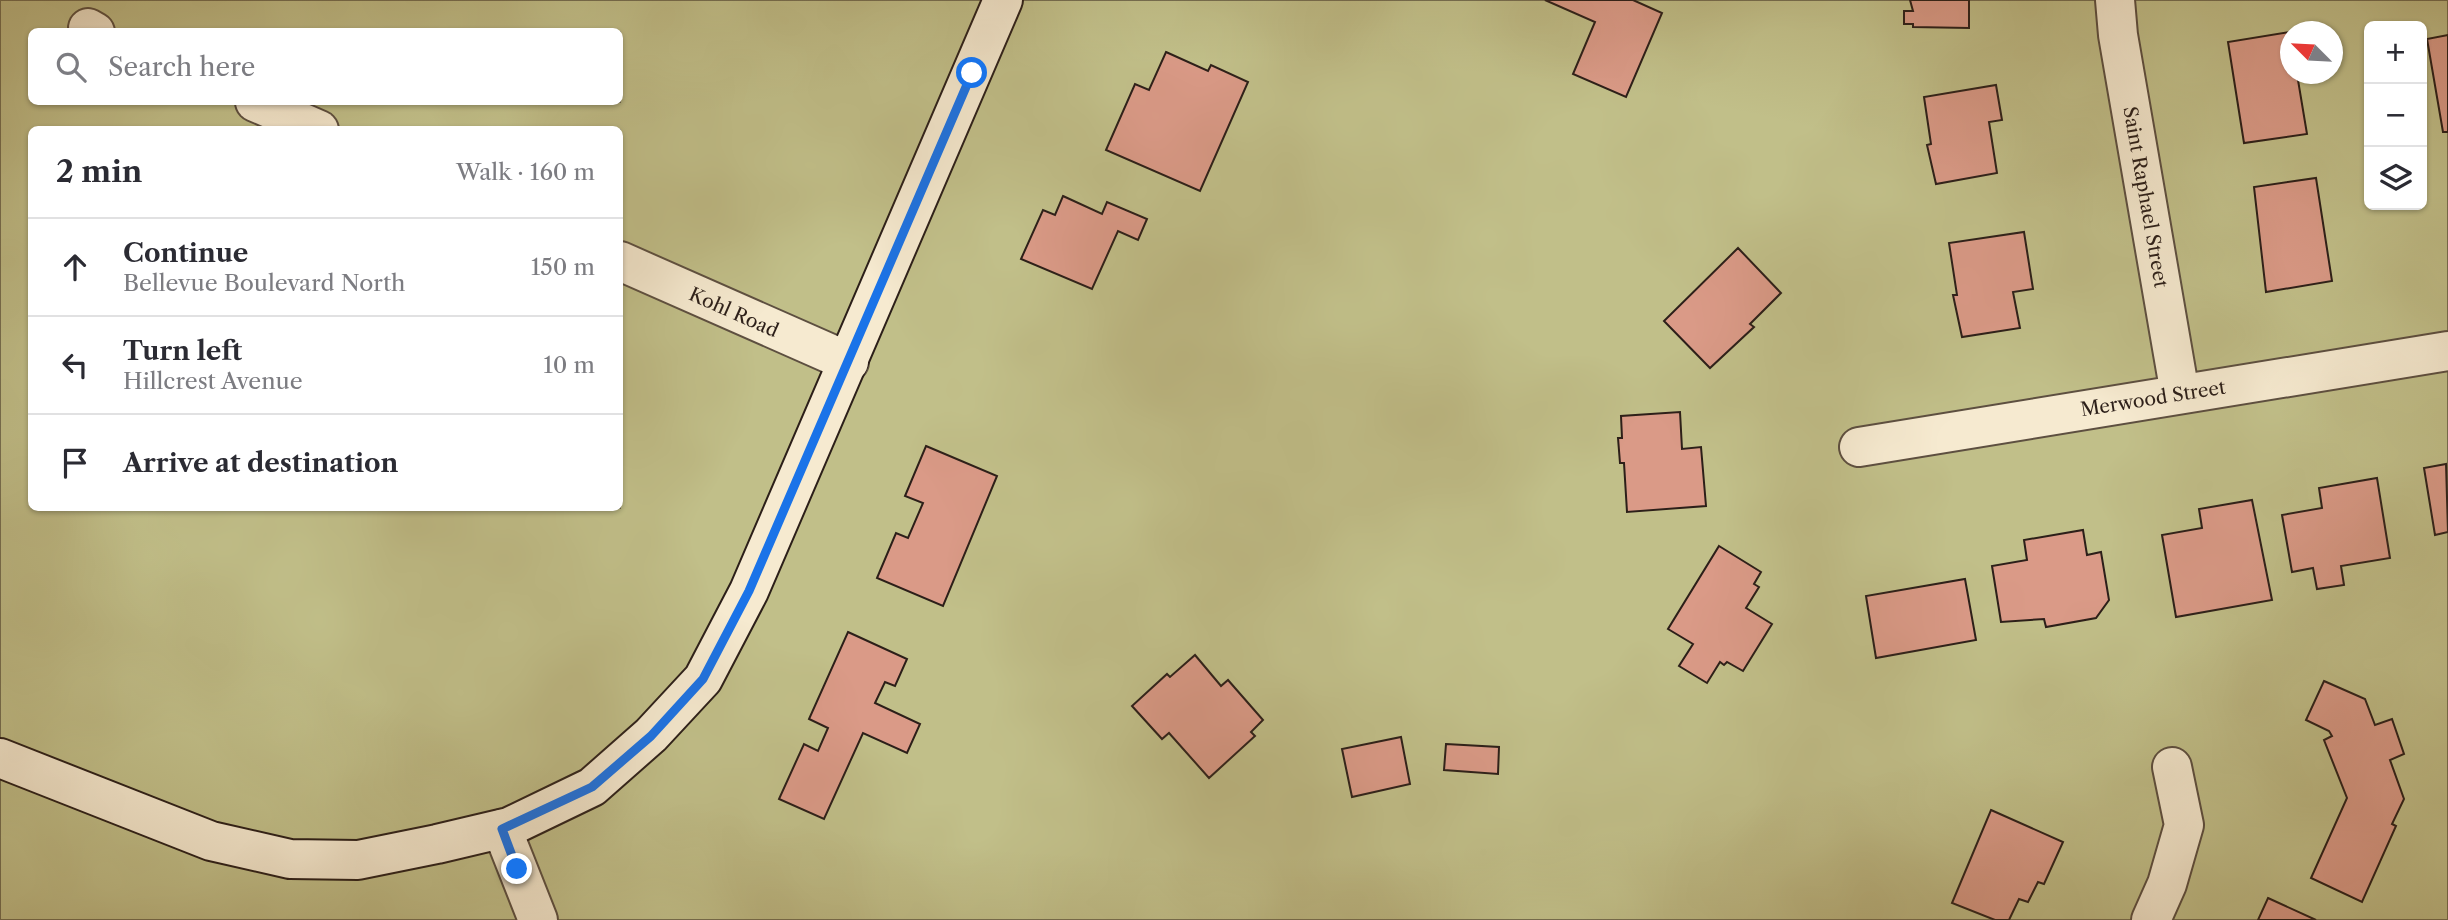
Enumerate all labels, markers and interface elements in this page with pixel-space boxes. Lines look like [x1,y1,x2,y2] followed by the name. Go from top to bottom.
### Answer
[2280,21,2343,84] north arrow
[2364,21,2427,210] map controls
[2364,21,2427,84] button: +
[28,28,623,105] search box
[52,48,90,86] icon: search
[108,51,255,83] text: Search here
[956,57,987,88] route start
[2364,84,2427,147] button: −
[2118,105,2173,290] street label: Saint Raphael Street
[2364,147,2427,210] button: layers
[56,153,142,190] text: 2 min
[456,158,595,186] text: Walk · 160 m
[123,237,248,269] text: Continue
[56,248,94,286] icon: ahead
[531,253,595,281] text: 150 m
[123,269,405,297] text: Bellevue Boulevard North
[686,283,782,343] street label: Kohl Road
[123,335,242,367] text: Turn left
[56,346,94,384] icon: left
[543,351,595,379] text: 10 m
[123,367,303,395] text: Hillcrest Avenue
[2079,376,2227,421] street label: Merwood Street
[56,444,94,482] icon: arrive
[123,447,398,479] text: Arrive at destination
[501,853,532,884] route end

